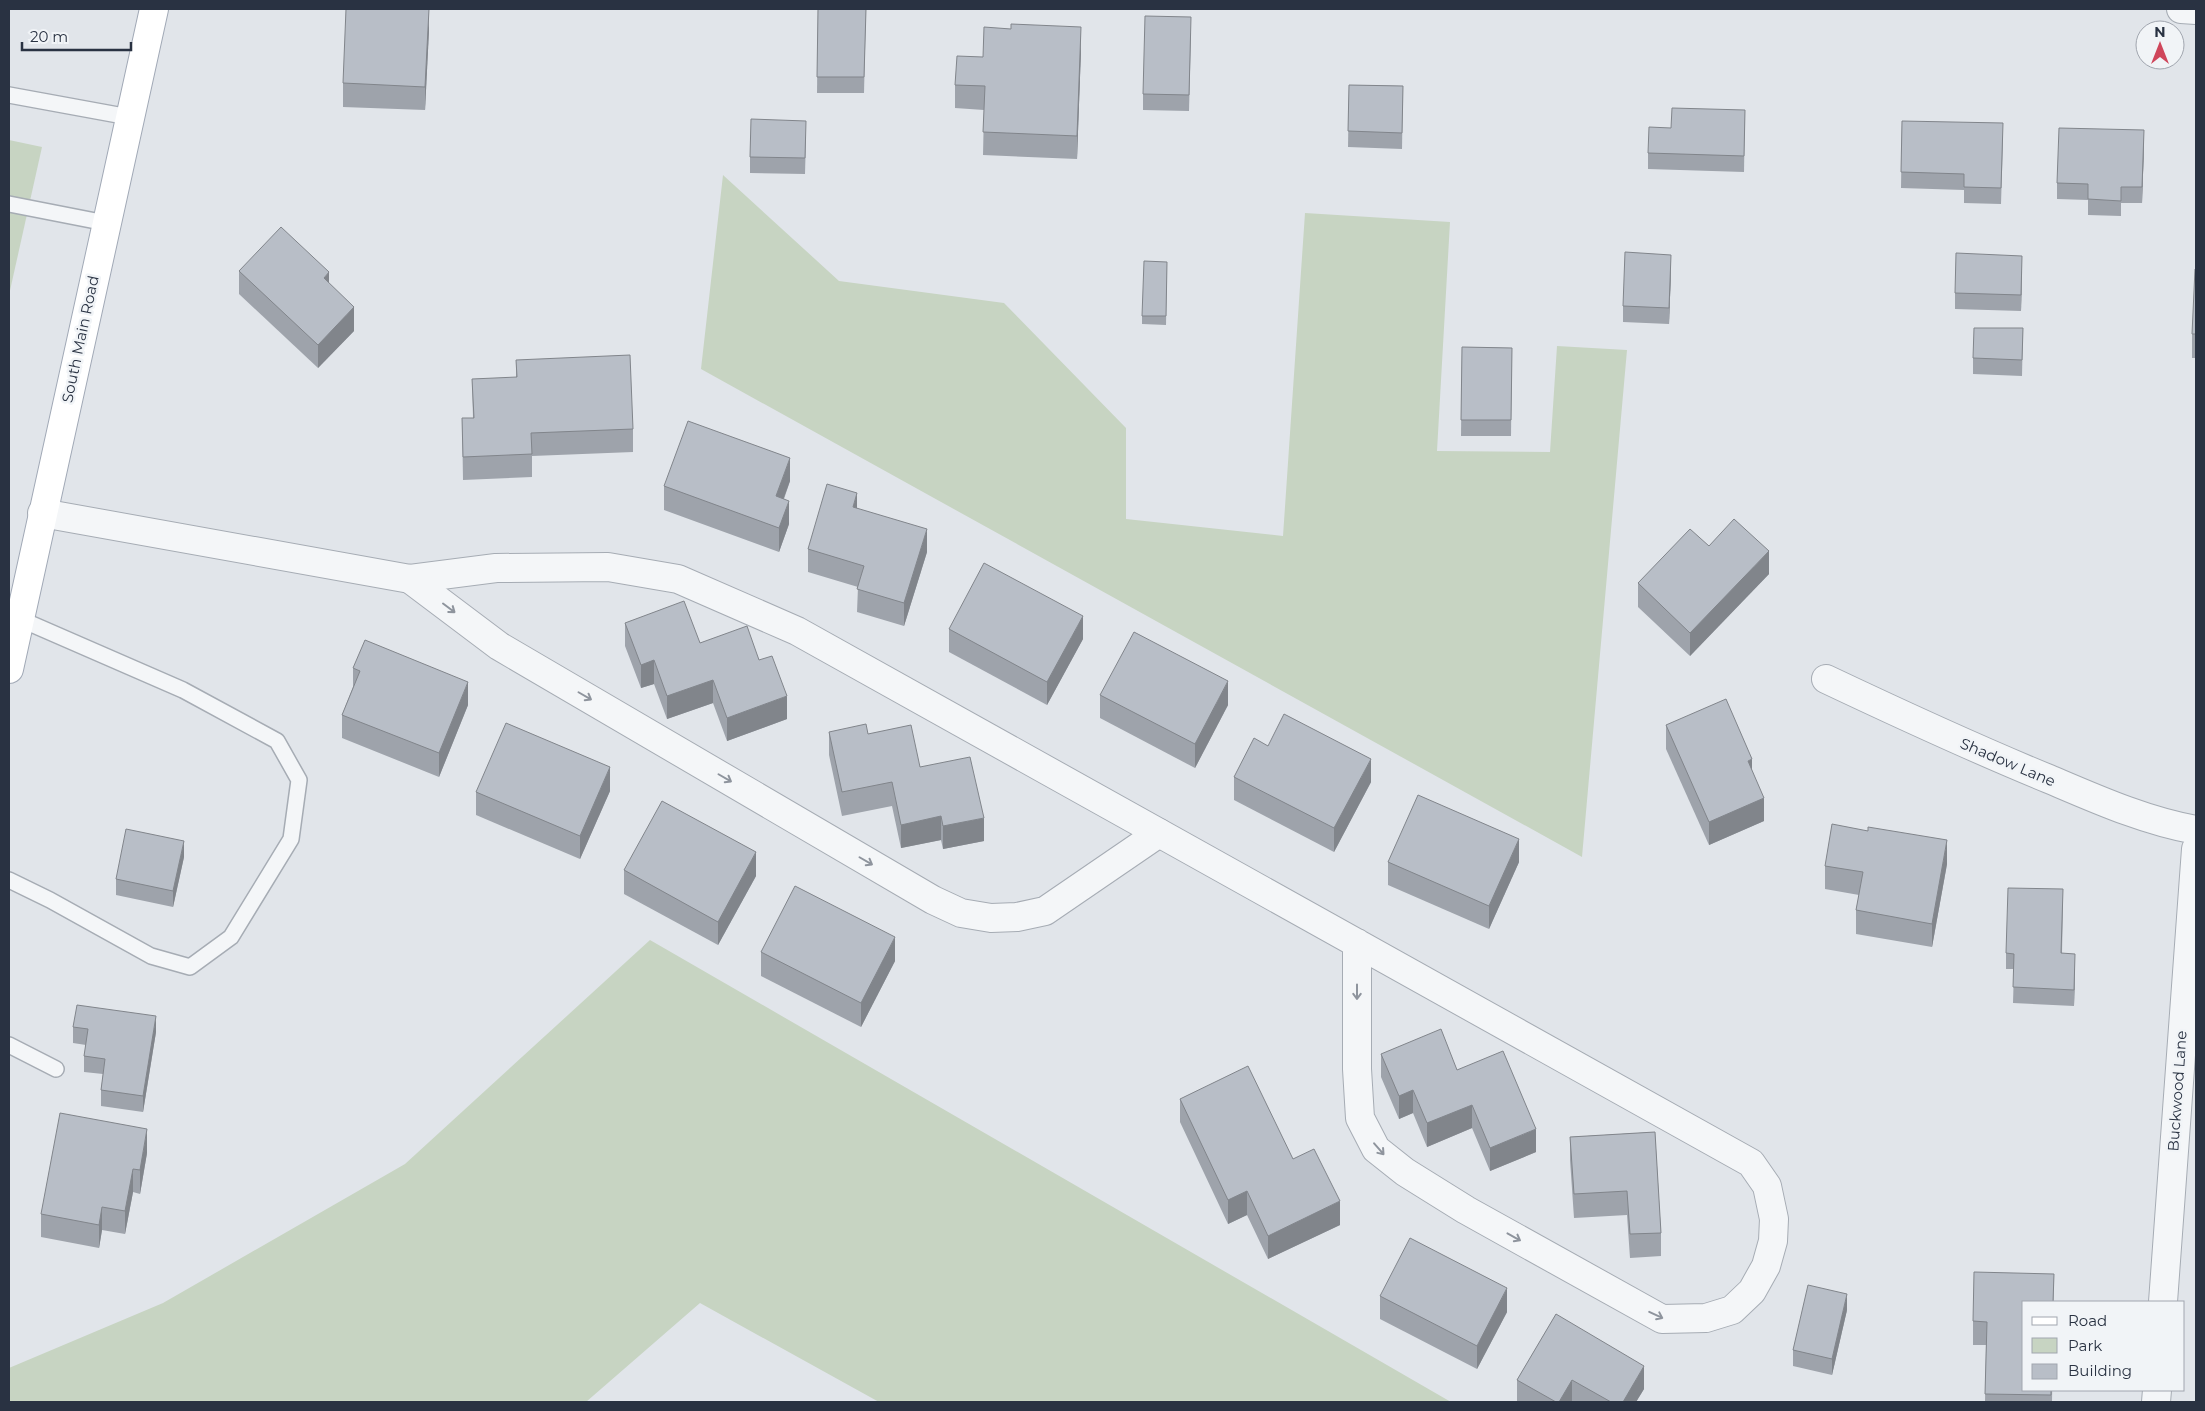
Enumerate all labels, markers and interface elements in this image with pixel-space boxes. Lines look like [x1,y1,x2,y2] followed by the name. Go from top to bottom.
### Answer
[22,20,131,52] scale bar
[2135,20,2185,70] north arrow
[2154,23,2166,41] text: N
[30,27,68,46] text: 20 m
[57,274,103,404] street label: South Main Road
[442,603,455,614] one-way arrow
[578,692,592,702] one-way arrow
[1958,733,2058,791] street label: Shadow Lane
[718,774,732,784] one-way arrow
[858,856,872,866] one-way arrow
[1352,984,1362,1000] one-way arrow
[2163,1030,2191,1152] street label: Buckwood Lane
[1373,1142,1384,1155] one-way arrow
[1507,1232,1521,1242] one-way arrow
[2022,1301,2185,1391] legend
[1649,1311,1664,1321] one-way arrow
[2068,1311,2107,1330] text: Road
[2068,1336,2102,1355] text: Park
[2068,1361,2132,1380] text: Building

